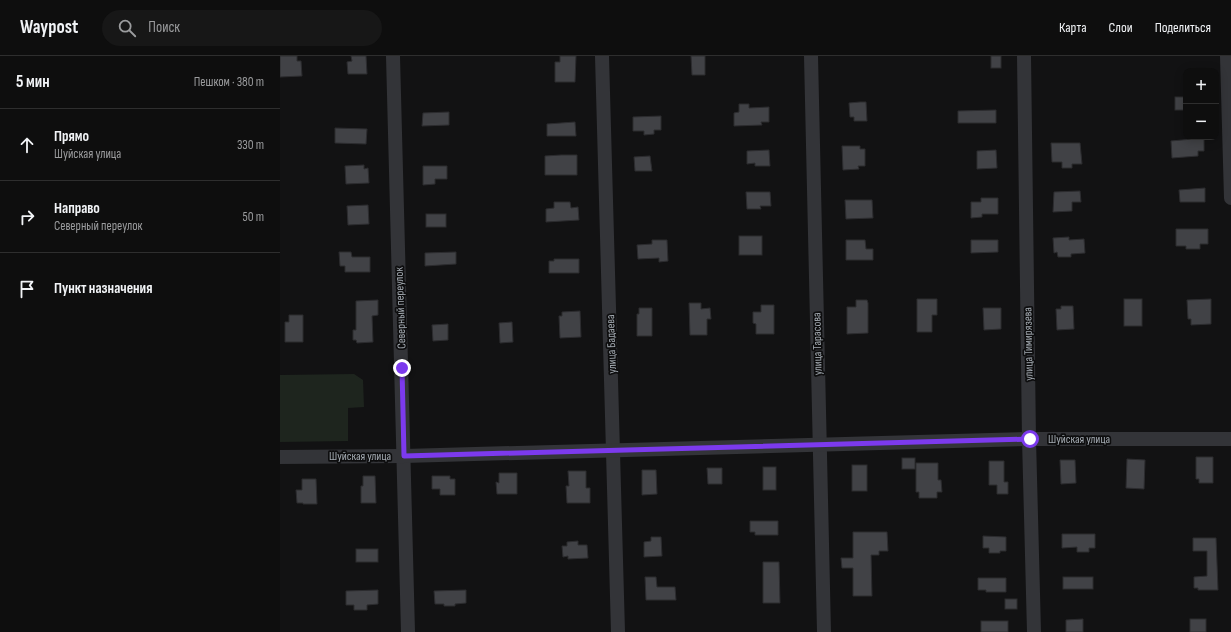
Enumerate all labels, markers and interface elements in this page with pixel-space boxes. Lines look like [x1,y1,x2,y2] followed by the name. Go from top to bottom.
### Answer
[102,10,382,46] search box
[20,16,78,39] text: Waypost
[116,17,138,39] icon: search
[148,18,180,37] text: Поиск
[1059,19,1087,36] text: Карта
[1109,19,1133,36] text: Слои
[1155,19,1211,36] text: Поделиться
[1183,68,1219,140] map controls
[1183,68,1219,104] button: +
[16,72,50,92] text: 5 мин
[194,74,264,90] text: Пешком · 380 m
[1183,104,1219,140] button: −
[54,127,89,146] text: Прямо
[16,134,38,156] icon: ahead
[237,137,264,153] text: 330 m
[54,146,121,162] text: Шуйская улица
[54,199,100,218] text: Направо
[16,206,38,228] icon: right
[243,209,264,225] text: 50 m
[54,218,143,234] text: Северный переулок
[392,266,409,349] street label: Северный переулок
[16,278,38,300] icon: arrive
[54,279,152,298] text: Пункт назначения
[1020,307,1037,381] street label: улица Тимирязева
[809,312,826,376] street label: улица Тарасова
[603,314,620,374] street label: улица Бадаева
[393,359,411,377] route end
[1021,430,1039,448] route start
[1048,432,1110,447] street label: Шуйская улица
[329,449,391,464] street label: Шуйская улица

